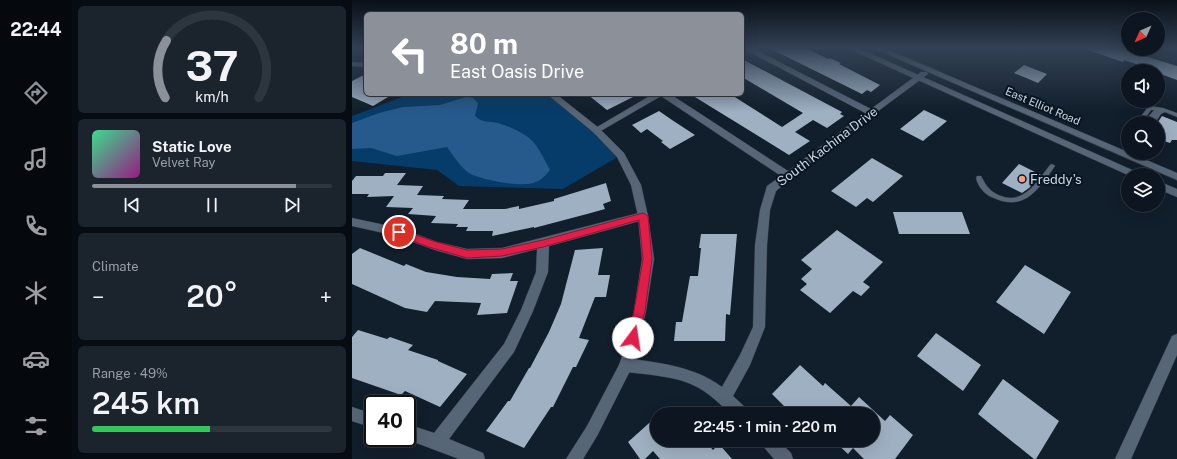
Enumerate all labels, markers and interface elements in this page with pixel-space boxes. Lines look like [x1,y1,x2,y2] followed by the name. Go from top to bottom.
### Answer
[1121,12,1165,56] north arrow
[1121,12,1165,212] map controls
[10,19,62,40] text: 22:44
[450,27,518,60] text: 80 m
[384,28,436,80] icon: left
[185,40,239,89] text: 37
[450,61,584,82] text: East Oasis Drive
[1121,64,1165,108] button: sound
[22,79,50,107] icon: directions
[1004,85,1082,127] street label: East Elliot Road
[195,87,229,104] text: km/h
[774,104,881,189] street label: South Kachina Drive
[1121,116,1165,160] button: search
[152,138,232,155] text: Static Love
[22,145,50,173] icon: music
[152,155,216,170] text: Velvet Ray
[1121,168,1165,212] button: layers
[1030,172,1082,187] place label: Freddy's
[1017,174,1027,184] marker: Freddy's
[121,194,143,216] icon: previous
[201,194,223,216] icon: pause
[281,194,303,216] icon: next
[22,212,50,240] icon: phone
[382,215,416,249] pin
[388,221,410,243] icon: arrive
[92,259,139,274] text: Climate
[186,278,238,314] text: 20°
[22,279,50,307] icon: climate
[92,284,104,310] text: −
[320,284,332,310] text: +
[612,317,654,359] position arrow
[22,345,50,373] icon: car
[92,366,168,381] text: Range · 49%
[92,385,200,421] text: 245 km
[364,395,416,447] speed limit sign: 40
[22,412,50,440] icon: filters
[693,418,837,435] text: 22:45 · 1 min · 220 m

